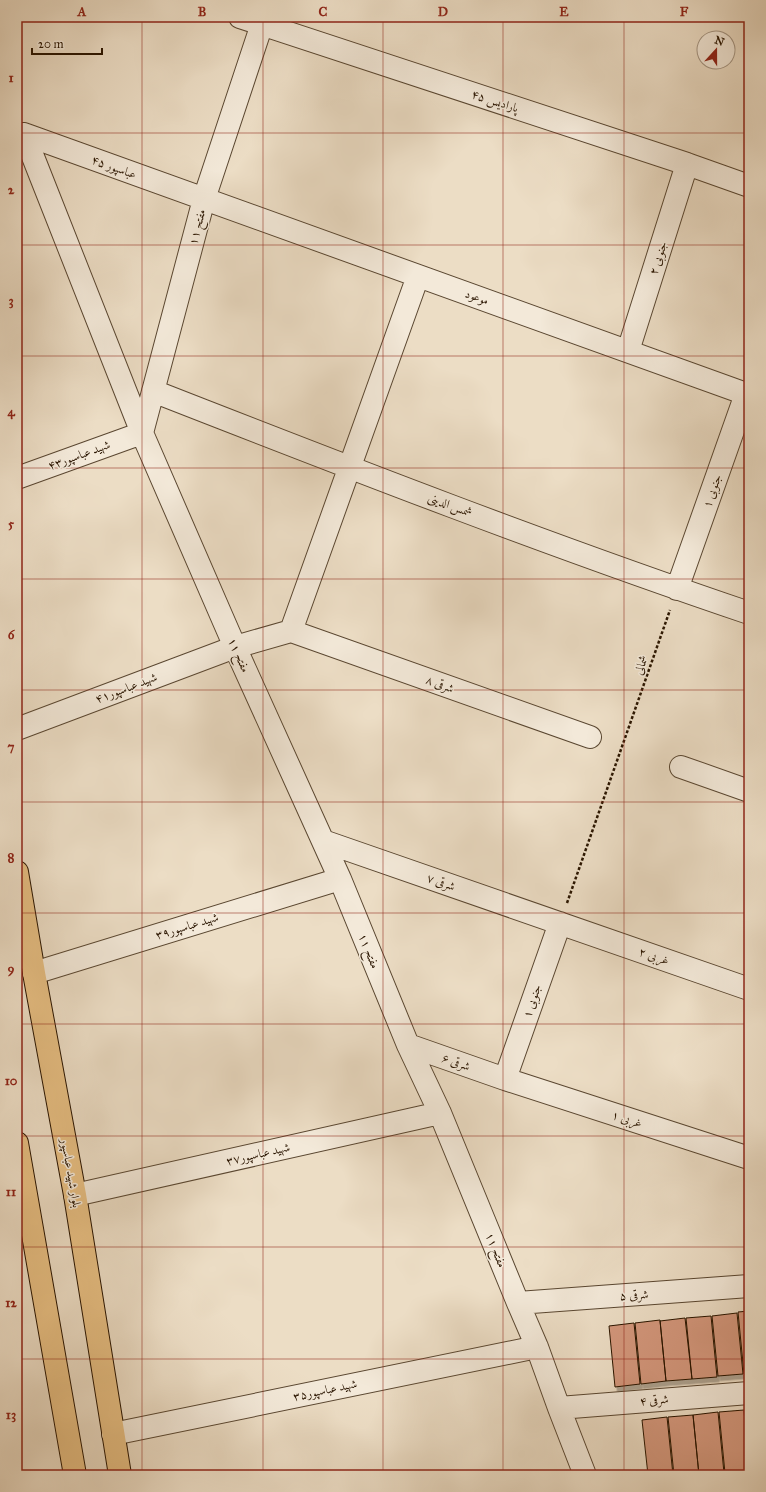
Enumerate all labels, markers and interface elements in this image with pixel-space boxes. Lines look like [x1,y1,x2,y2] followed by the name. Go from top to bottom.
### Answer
[77,4,87,20] text: A
[198,4,207,20] text: B
[319,4,328,20] text: C
[438,4,448,20] text: D
[559,4,569,20] text: E
[680,4,689,20] text: F
[32,30,102,56] scale bar
[696,30,736,70] north arrow
[713,33,727,49] text: N
[38,37,64,51] text: 20 m
[8,70,14,86] text: 1
[469,87,521,117] street label: پارادیس ۴۵
[89,152,139,183] street label: عباسپور ۴۵
[8,182,15,198] text: 2
[186,208,212,247] street label: مفتح ۱۱
[646,239,672,277] street label: جنوبی ۲
[463,286,491,309] street label: موعود
[8,293,14,309] text: 3
[7,404,15,420] text: 4
[46,437,112,474] street label: ۴۳شهید عباسپور
[700,472,726,510] street label: ۱ جنوبی
[425,491,474,521] street label: شمس الدینی
[8,516,15,532] text: 5
[8,627,16,643] text: 6
[222,636,253,676] street label: مفتح ۱۱
[631,653,651,677] street label: شمالی
[93,670,159,707] street label: ۴۱شهید عباسپور
[424,672,456,696] street label: شرقی ۸
[8,739,15,755] text: 7
[8,850,15,866] text: 8
[425,871,457,894] street label: شرقی ۷
[154,910,220,943] street label: شهید عباسپور۳۹
[352,931,382,972] street label: مفتح ۱۱
[636,944,671,970] street label: غربی ۲
[8,961,15,977] text: 9
[520,982,546,1020] street label: جنوبی ۱
[440,1051,472,1074] street label: شرقی ۶
[5,1073,18,1089] text: 10
[610,1108,644,1132] street label: غربی ۱
[57,1136,84,1209] street label: بلوار شهید عباسپور
[225,1140,291,1169] street label: شهید عباسپور۳۷
[6,1184,16,1200] text: 11
[479,1230,509,1271] street label: مفتح ۱۱
[619,1287,649,1304] street label: شرقی ۵
[5,1295,17,1311] text: 12
[292,1376,358,1405] street label: شهید عباسپور۳۵
[639,1392,669,1409] street label: ۴ شرقی
[6,1407,16,1423] text: 13

